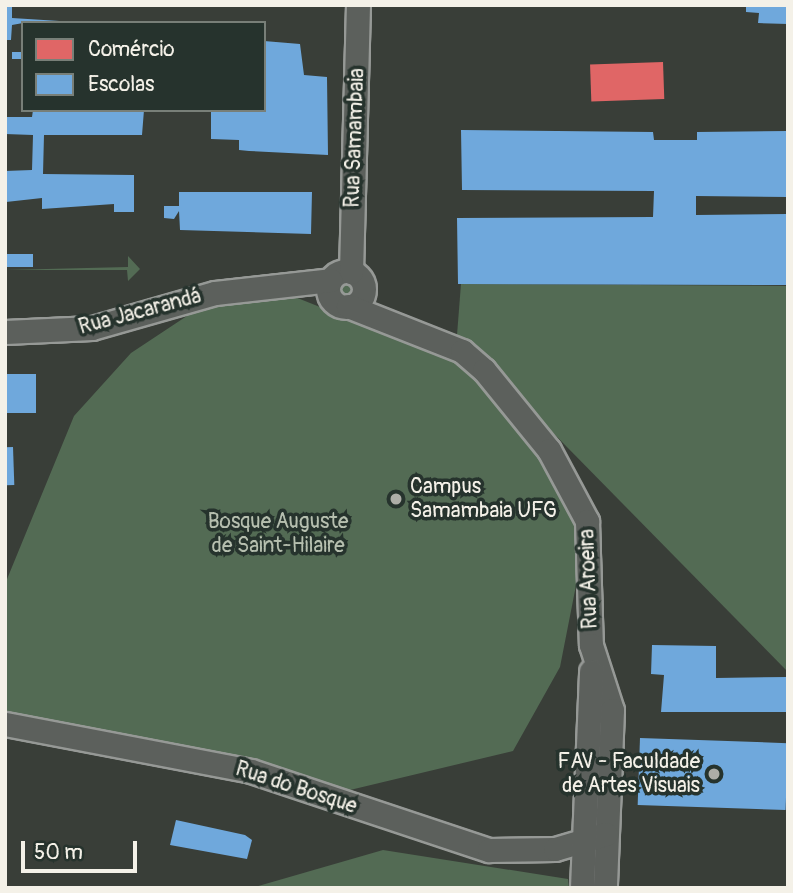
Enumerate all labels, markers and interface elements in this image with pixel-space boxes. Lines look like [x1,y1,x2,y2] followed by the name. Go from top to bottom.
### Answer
[21,21,266,112] legend
[88,36,175,63] text: Comércio
[340,68,370,208] street label: Rua Samambaia
[88,71,154,98] text: Escolas
[76,284,204,340] street label: Rua Jacarandá
[410,474,557,524] place label: Campus Samambaia UFG
[388,491,404,507] marker: Campus Samambaia UFG
[208,509,348,559] park label: Bosque Auguste de Saint-Hilaire
[575,528,603,630] street label: Rua Aroeira
[558,749,700,799] place label: FAV - Faculdade de Artes Visuais
[232,757,360,819] street label: Rua do Bosque
[706,766,722,782] marker: FAV - Faculdade de Artes Visuais
[24,826,140,870] scale bar
[34,839,83,866] text: 50 m

